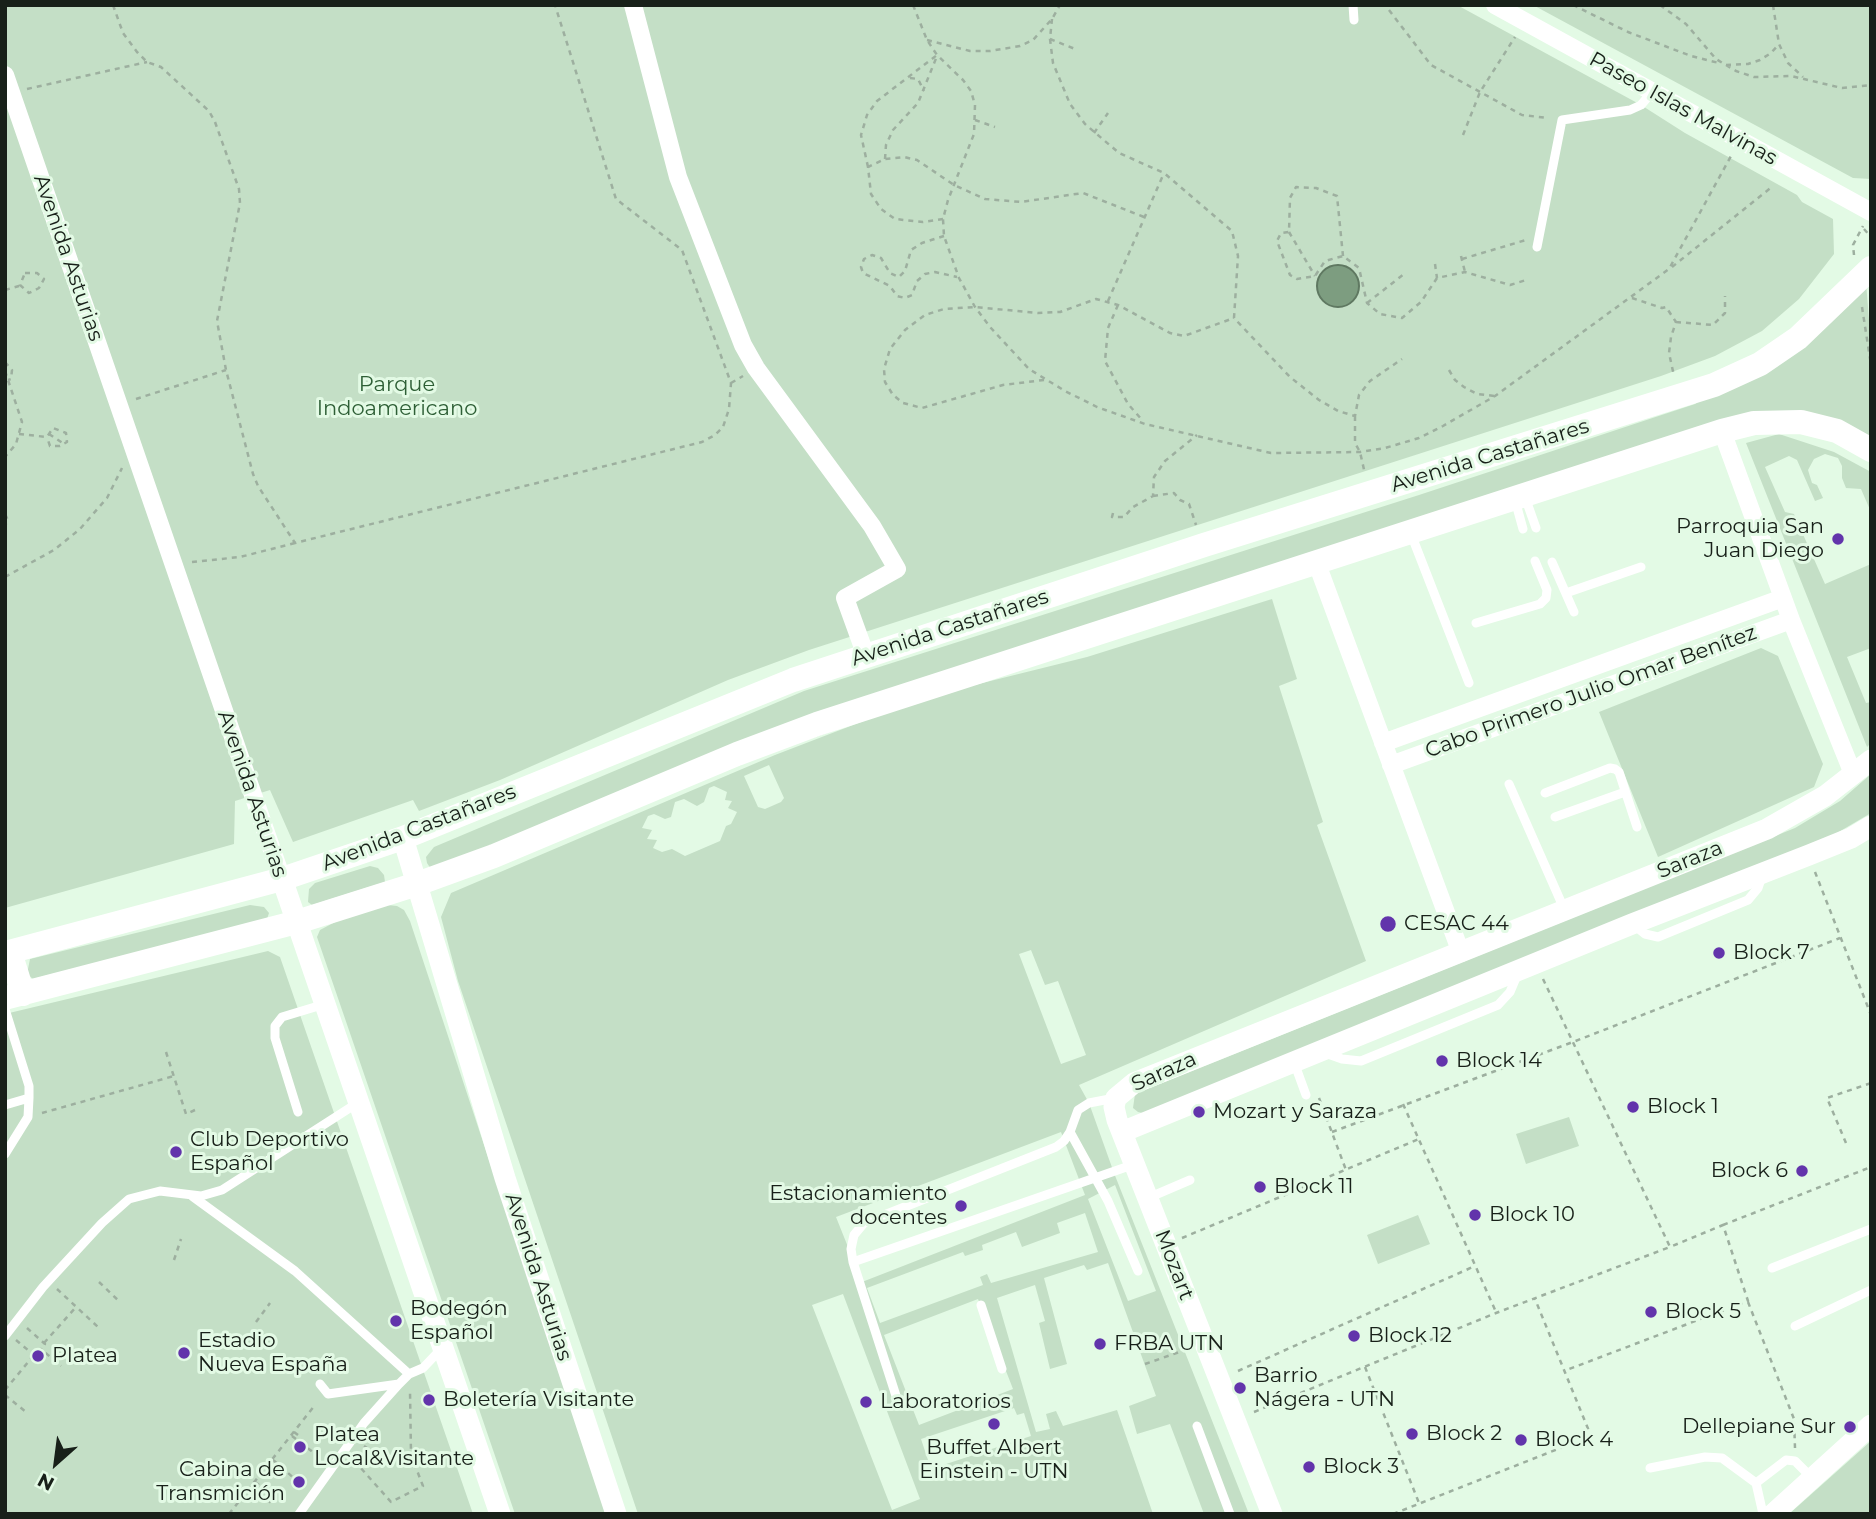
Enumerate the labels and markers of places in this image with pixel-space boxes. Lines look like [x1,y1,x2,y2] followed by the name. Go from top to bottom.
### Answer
[1676,514,1824,564] place label: Parroquia San Juan Diego
[1830,531,1846,547] marker: Parroquia San Juan Diego
[1404,911,1509,937] place label: CESAC 44
[1378,914,1398,934] marker: CESAC 44
[1733,940,1810,966] place label: Block 7
[1711,945,1727,961] marker: Block 7
[1456,1048,1542,1074] place label: Block 14
[1434,1053,1450,1069] marker: Block 14
[1647,1094,1719,1120] place label: Block 1
[1213,1099,1377,1125] place label: Mozart y Saraza
[1625,1099,1641,1115] marker: Block 1
[1191,1104,1207,1120] marker: Mozart y Saraza
[190,1127,349,1177] place label: Club Deportivo Español
[168,1144,184,1160] marker: Club Deportivo Español
[1711,1158,1788,1184] place label: Block 6
[1794,1163,1810,1179] marker: Block 6
[1274,1174,1354,1200] place label: Block 11
[1252,1179,1268,1195] marker: Block 11
[769,1181,947,1231] place label: Estacionamiento docentes
[953,1198,969,1214] marker: Estacionamiento docentes
[1489,1202,1575,1228] place label: Block 10
[1467,1207,1483,1223] marker: Block 10
[410,1296,508,1346] place label: Bodegón Español
[1665,1299,1741,1325] place label: Block 5
[1643,1304,1659,1320] marker: Block 5
[388,1313,404,1329] marker: Bodegón Español
[1368,1323,1452,1349] place label: Block 12
[198,1328,348,1378] place label: Estadio Nueva España
[1346,1328,1362,1344] marker: Block 12
[1114,1331,1224,1357] place label: FRBA UTN
[1092,1336,1108,1352] marker: FRBA UTN
[52,1343,118,1369] place label: Platea
[176,1345,192,1361] marker: Estadio Nueva España
[30,1348,46,1364] marker: Platea
[1254,1363,1395,1413] place label: Barrio Nágera - UTN
[1232,1380,1248,1396] marker: Barrio Nágera - UTN
[443,1387,634,1413] place label: Boletería Visitante
[880,1389,1011,1415] place label: Laboratorios
[421,1392,437,1408] marker: Boletería Visitante
[858,1394,874,1410] marker: Laboratorios
[1682,1414,1836,1440] place label: Dellepiane Sur
[986,1416,1002,1432] marker: Buffet Albert Einstein - UTN
[1842,1419,1858,1435] marker: Dellepiane Sur
[1426,1421,1502,1447] place label: Block 2
[314,1422,474,1472] place label: Platea Local&Visitante
[1404,1426,1420,1442] marker: Block 2
[1535,1427,1613,1453] place label: Block 4
[1513,1432,1529,1448] marker: Block 4
[919,1435,1069,1485] place label: Buffet Albert Einstein - UTN
[292,1439,308,1455] marker: Platea Local&Visitante
[1323,1454,1399,1480] place label: Block 3
[156,1457,285,1507] place label: Cabina de Transmición
[1301,1459,1317,1475] marker: Block 3
[291,1474,307,1490] marker: Cabina de Transmición

